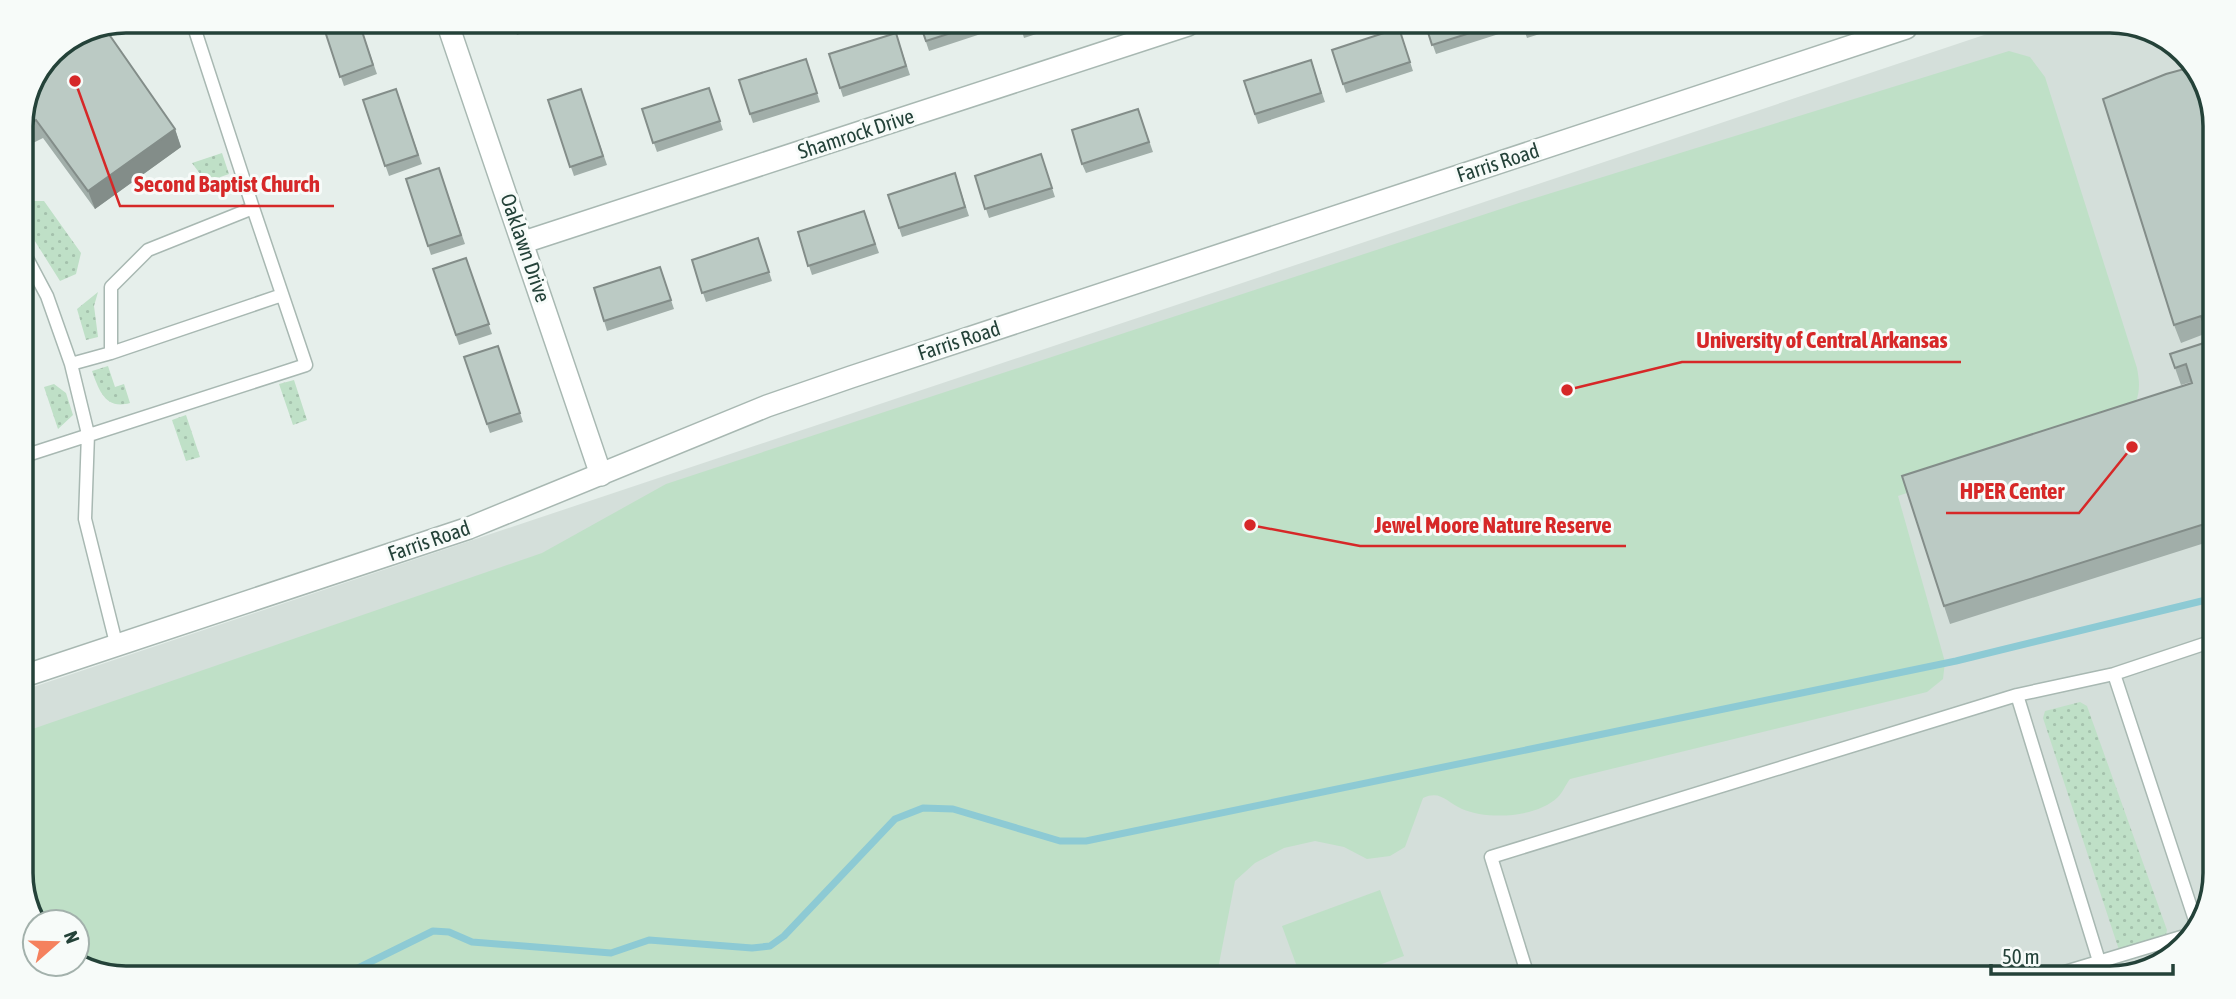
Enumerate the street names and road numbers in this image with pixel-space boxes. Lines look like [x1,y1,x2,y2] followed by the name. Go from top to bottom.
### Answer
[795,103,917,163] street label: Shamrock Drive
[1453,137,1542,187] street label: Farris Road
[496,190,556,305] street label: Oaklawn Drive
[914,315,1003,365] street label: Farris Road
[384,515,473,565] street label: Farris Road

